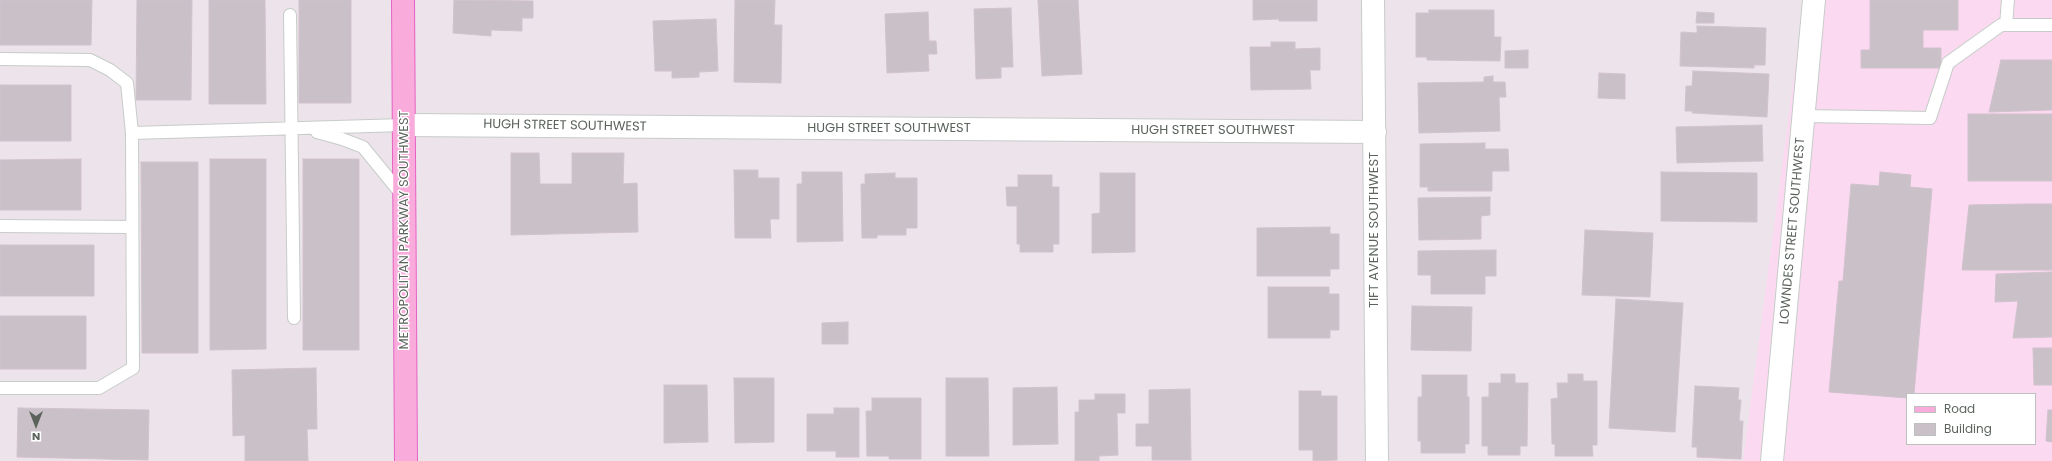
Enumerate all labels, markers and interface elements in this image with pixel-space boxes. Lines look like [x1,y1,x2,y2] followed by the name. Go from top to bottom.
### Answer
[397,110,413,350] street label: METROPOLITAN PARKWAY SOUTHWEST
[483,117,647,135] street label: HUGH STREET SOUTHWEST
[807,121,971,137] street label: HUGH STREET SOUTHWEST
[1131,123,1295,139] street label: HUGH STREET SOUTHWEST
[1777,137,1809,325] street label: LOWNDES STREET SOUTHWEST
[1367,152,1383,308] street label: TIFT AVENUE SOUTHWEST
[1906,393,2036,445] legend
[1944,400,1975,417] text: Road
[16,405,56,445] north arrow
[1944,420,1992,437] text: Building
[32,429,40,445] text: N

